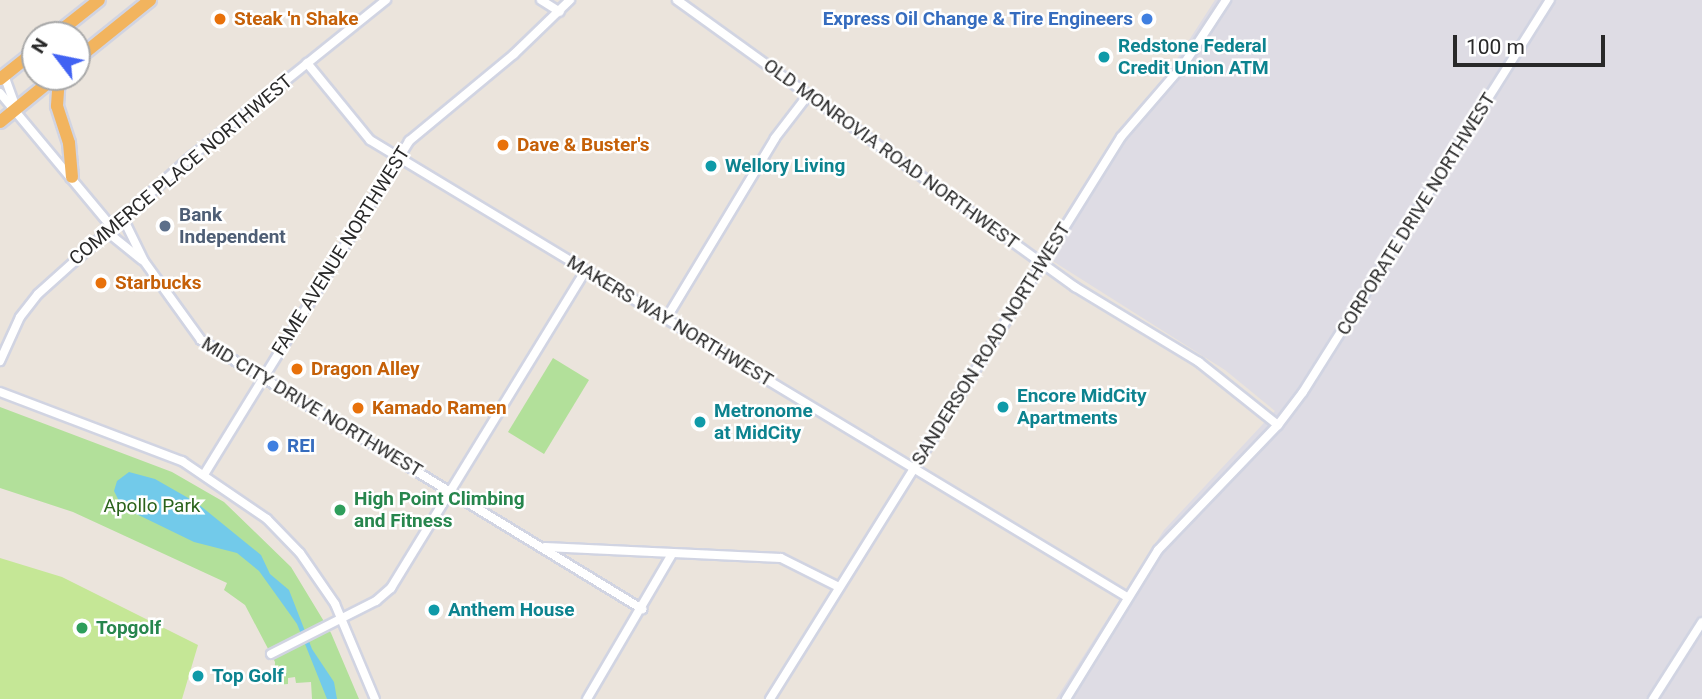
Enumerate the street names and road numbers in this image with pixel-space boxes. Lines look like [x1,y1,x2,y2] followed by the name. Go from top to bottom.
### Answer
[759,54,1023,254] street label: OLD MONROVIA ROAD NORTHWEST
[65,70,297,270] street label: COMMERCE PLACE NORTHWEST
[1332,89,1500,339] street label: CORPORATE DRIVE NORTHWEST
[267,142,415,360] street label: FAME AVENUE NORTHWEST
[907,218,1075,470] street label: SANDERSON ROAD NORTHWEST
[563,250,777,392] street label: MAKERS WAY NORTHWEST
[197,332,427,482] street label: MID CITY DRIVE NORTHWEST

